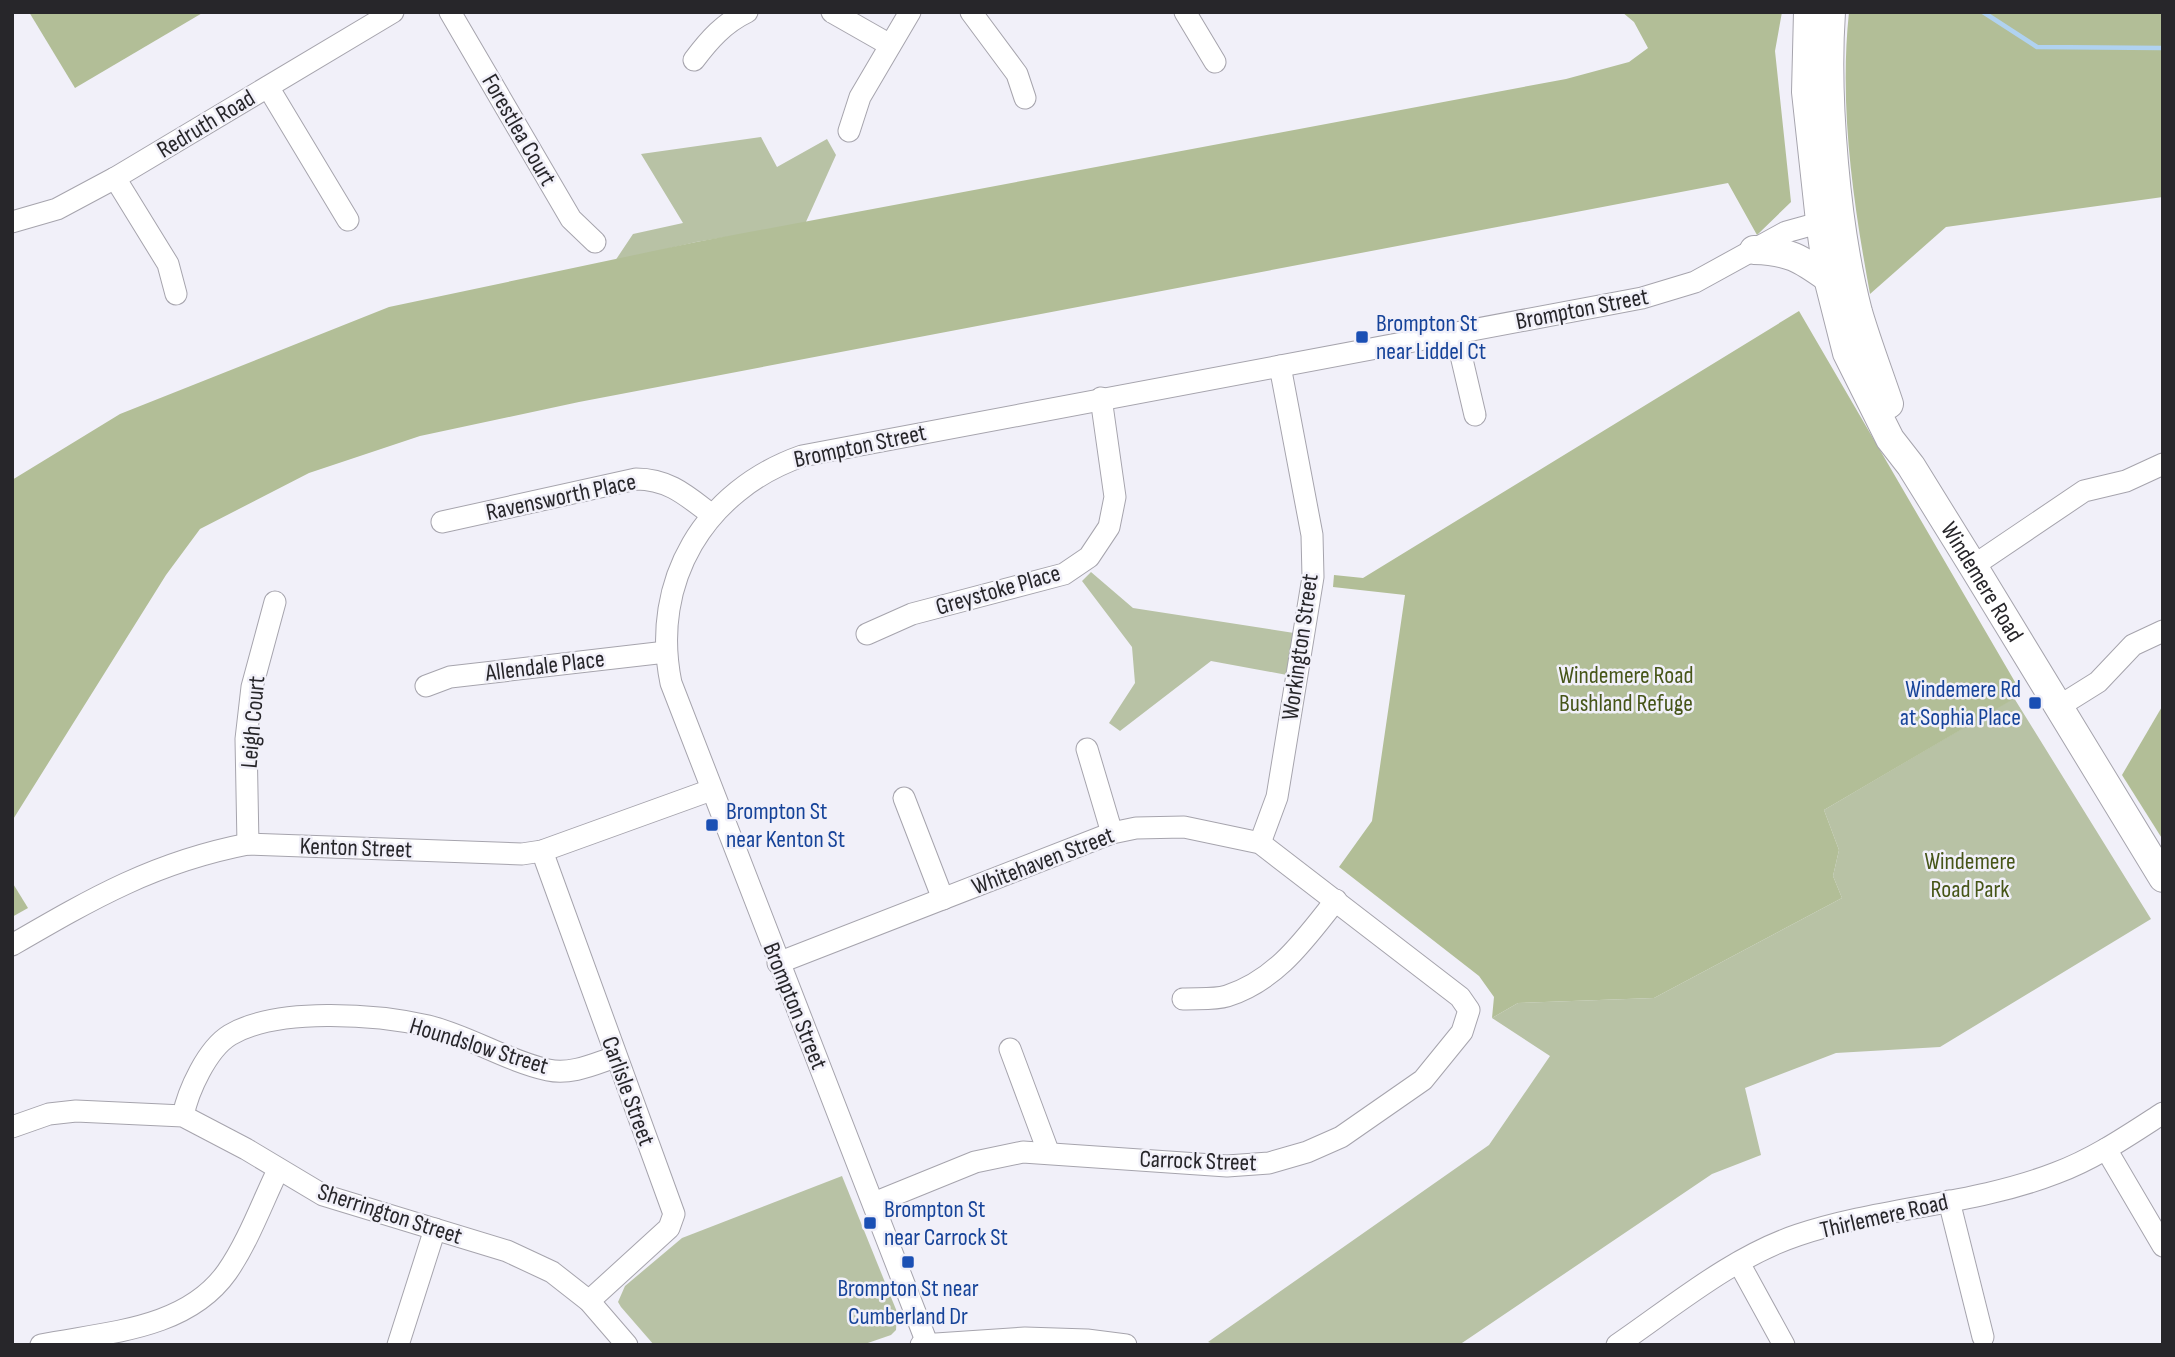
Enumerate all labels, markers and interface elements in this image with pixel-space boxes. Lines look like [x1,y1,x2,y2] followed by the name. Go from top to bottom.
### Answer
[475,69,563,191] street label: Forestlea Court
[152,84,260,164] street label: Redruth Road
[1513,282,1651,336] street label: Brompton Street
[1376,309,1486,366] place label: Brompton St near Liddel Ct
[1354,329,1370,345] marker: Brompton St near Liddel Ct
[791,418,929,474] street label: Brompton Street
[483,467,639,527] street label: Ravensworth Place
[1935,516,2030,647] street label: Windemere Road
[932,558,1064,622] street label: Greystoke Place
[1275,572,1325,722] street label: Workington Street
[483,644,606,688] street label: Allendale Place
[1558,661,1694,718] park label: Windemere Road Bushland Refuge
[235,675,271,769] street label: Leigh Court
[1900,675,2021,732] place label: Windemere Rd at Sophia Place
[2027,695,2043,711] marker: Windemere Rd at Sophia Place
[726,797,845,854] place label: Brompton St near Kenton St
[704,817,720,833] marker: Brompton St near Kenton St
[968,821,1118,901] street label: Whitehaven Street
[299,832,413,864] street label: Kenton Street
[1924,847,2016,904] park label: Windemere Road Park
[756,938,834,1074] street label: Brompton Street
[406,1011,552,1081] street label: Houndslow Street
[595,1032,661,1150] street label: Carlisle Street
[1139,1144,1257,1178] street label: Carrock Street
[314,1177,466,1251] street label: Sherrington Street
[1817,1187,1951,1245] street label: Thirlemere Road
[884,1195,1008,1252] place label: Brompton St near Carrock St
[862,1215,878,1231] marker: Brompton St near Carrock St
[900,1254,916,1270] marker: Brompton St near Cumberland Dr
[837,1274,979,1331] place label: Brompton St near Cumberland Dr

